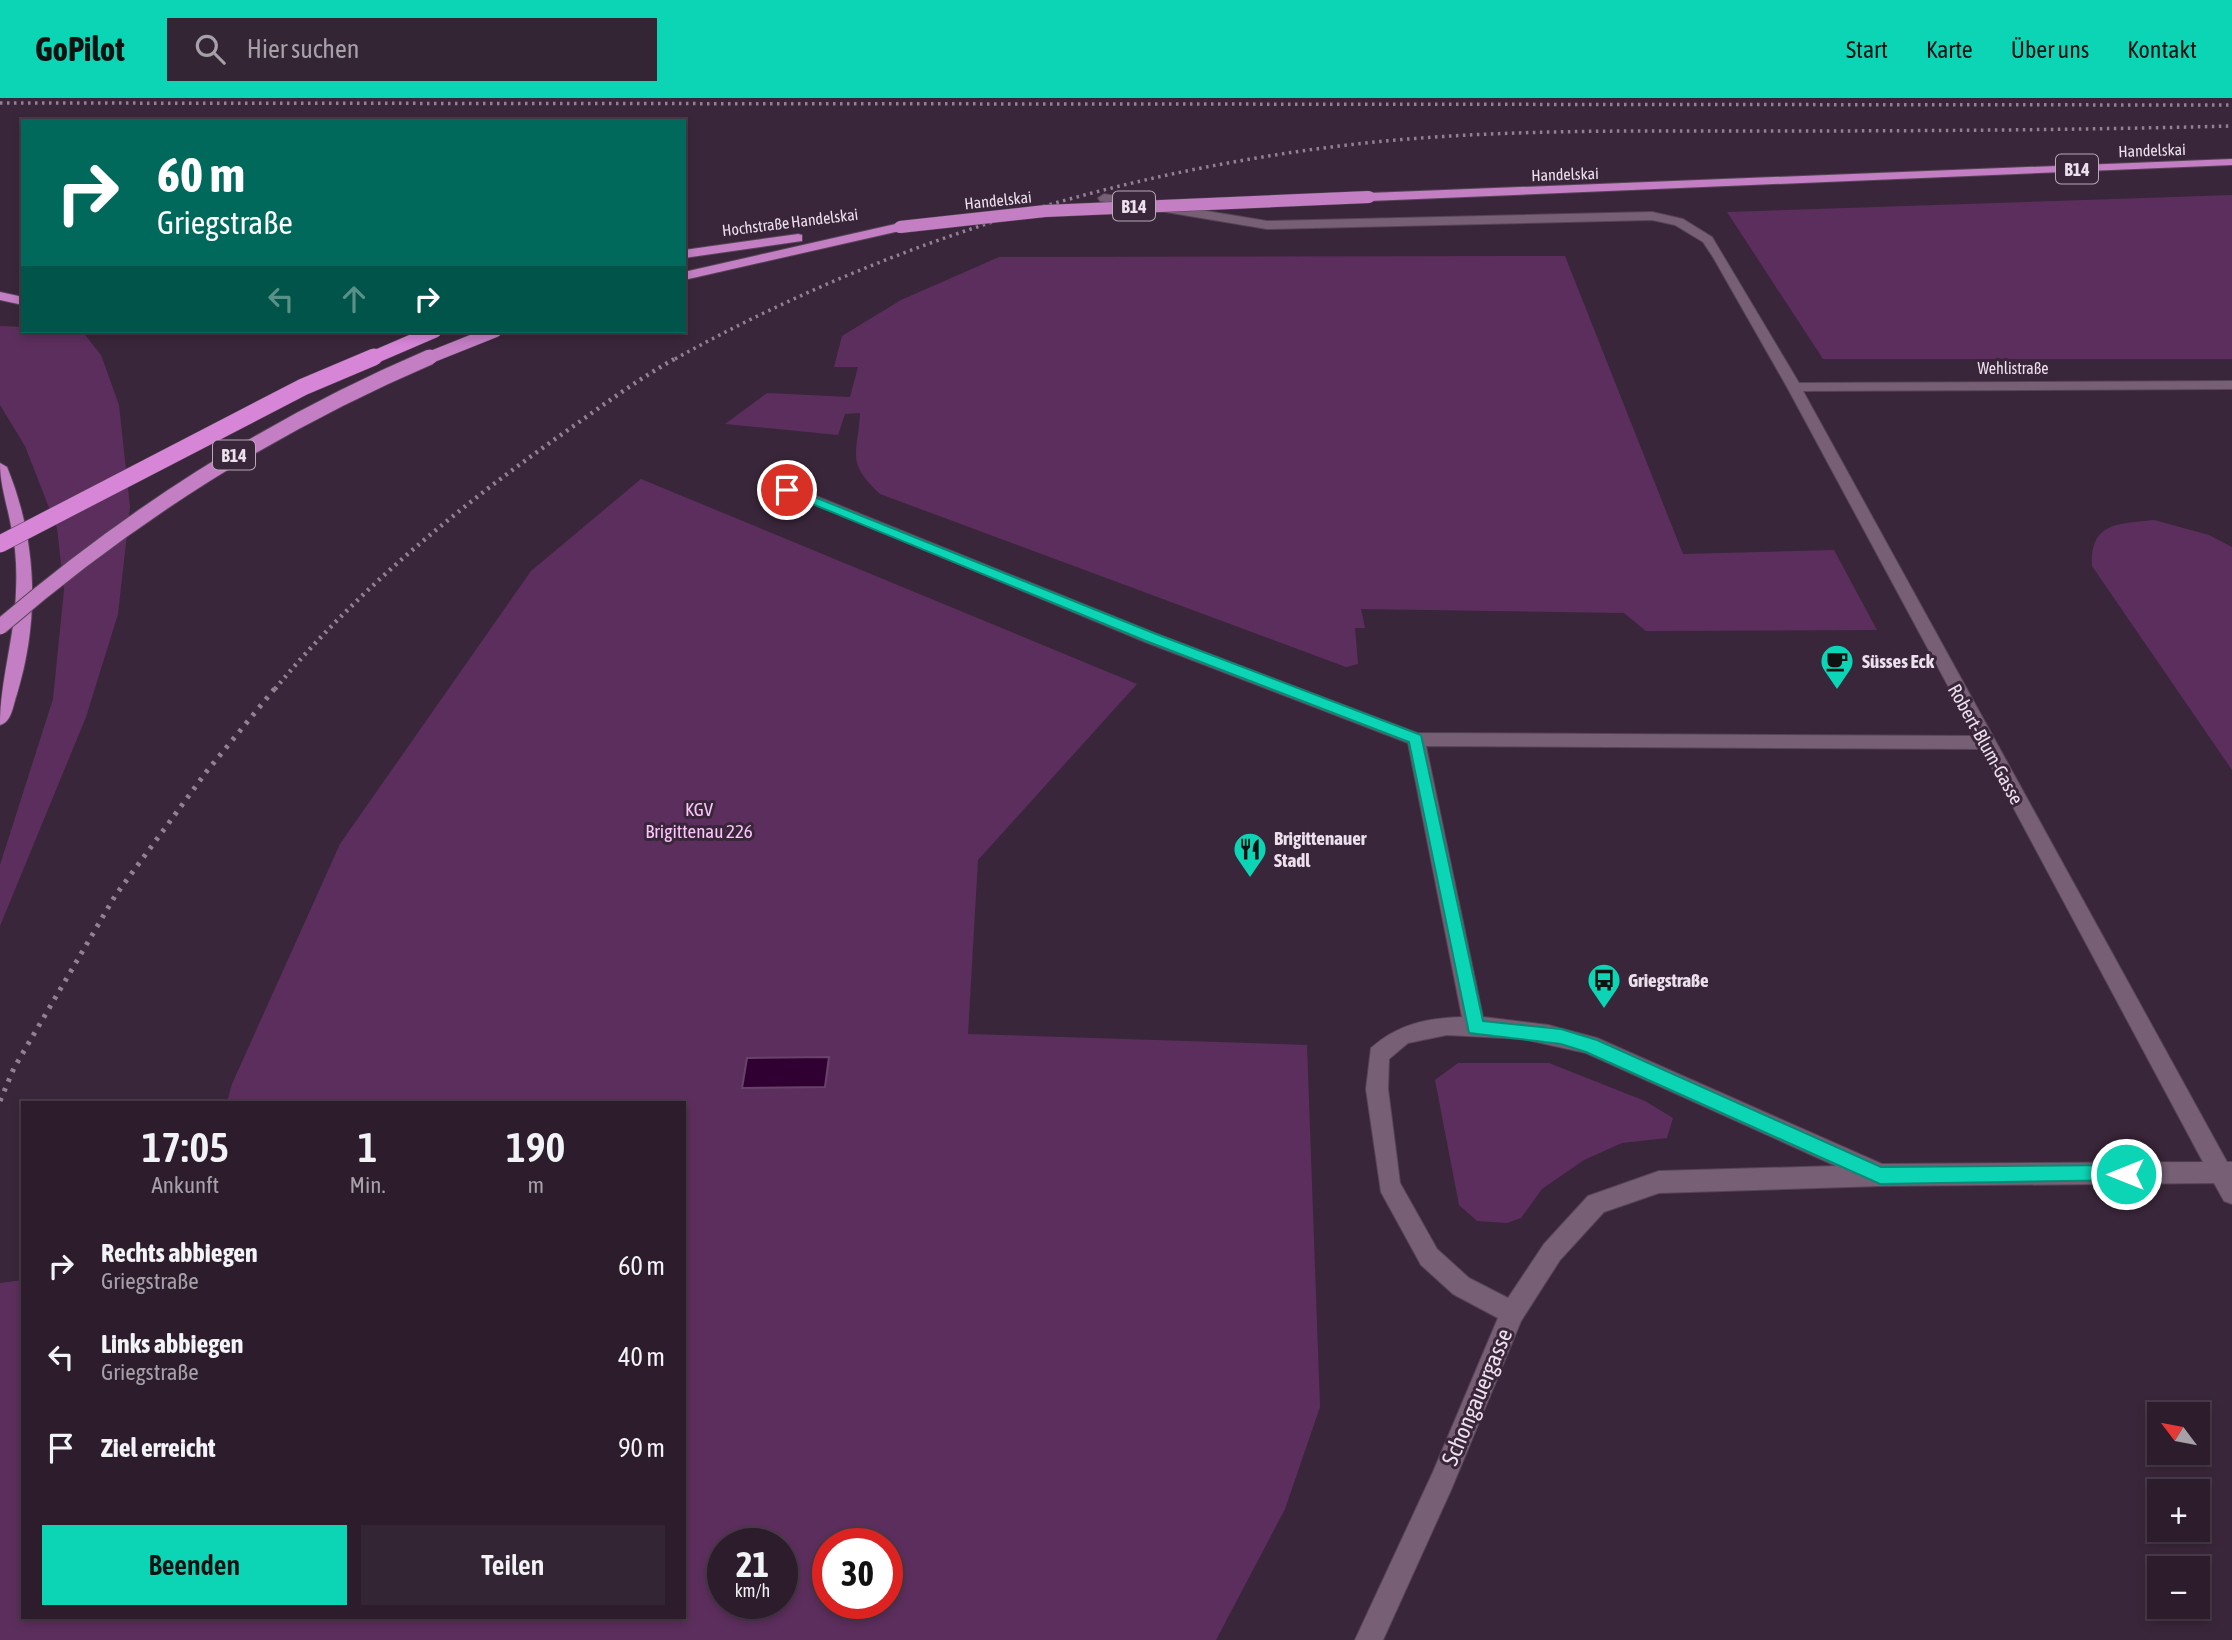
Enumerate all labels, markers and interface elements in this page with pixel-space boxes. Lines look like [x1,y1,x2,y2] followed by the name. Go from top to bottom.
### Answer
[167,18,657,81] search box
[35,30,125,68] text: GoPilot
[191,30,229,68] icon: search
[247,34,359,64] text: Hier suchen
[1846,36,1888,63] text: Start
[1926,36,1973,63] text: Karte
[2011,36,2089,63] text: Über uns
[2127,36,2197,63] text: Kontakt
[2118,140,2186,160] street label: Handelskai
[157,146,245,202] text: 60 m
[42,147,133,238] icon: right
[2056,154,2098,184] road number: B14
[1531,164,1599,184] street label: Handelskai
[964,188,1032,212] street label: Handelskai
[1113,192,1155,220] road number: B14
[157,204,293,241] text: Griegstraße
[721,205,859,239] street label: Hochstraße Handelskai
[262,280,300,318] icon: left
[335,280,373,318] icon: ahead
[408,280,446,318] icon: right
[1978,359,2048,377] street label: Wehlistraße
[213,440,255,470] road number: B14
[757,460,817,520] pin
[768,471,806,509] icon: arrive
[1818,642,1856,691] cafe icon: Süsses Eck
[1862,650,1935,672] place label: Süsses Eck
[1944,680,2028,808] street label: Robert-Blum-Gasse
[645,798,753,842] park label: KGV Brigittenau 226
[1274,827,1367,871] place label: Brigittenauer Stadl
[1231,830,1269,879] restaurant icon: Brigittenauer Stadl
[1585,961,1623,1010] bus stop icon: Griegstraße
[1628,969,1709,991] place label: Griegstraße
[142,1123,229,1171] text: 17:05
[358,1123,377,1171] text: 1
[506,1123,565,1171] text: 190
[2089,1137,2163,1211] position arrow
[151,1172,219,1198] text: Ankunft
[350,1172,385,1198] text: Min.
[527,1172,544,1198] text: m
[101,1238,258,1268] text: Rechts abbiegen
[42,1247,80,1285] icon: right
[618,1251,665,1281] text: 60 m
[101,1268,199,1294] text: Griegstraße
[1437,1325,1517,1469] street label: Schongauergasse
[101,1329,243,1359] text: Links abbiegen
[42,1338,80,1376] icon: left
[618,1342,665,1372] text: 40 m
[101,1359,199,1385] text: Griegstraße
[2147,1402,2210,1465] north arrow
[2147,1402,2210,1619] map controls
[42,1429,80,1467] icon: arrive
[101,1433,216,1463] text: Ziel erreicht
[618,1433,665,1463] text: 90 m
[2147,1479,2210,1542] button: +
[42,1525,347,1605] button: Beenden
[361,1525,665,1605] button: Teilen
[812,1528,903,1619] speed limit sign: 30
[736,1544,769,1584] text: 21
[2147,1556,2210,1619] button: −
[735,1580,770,1601] text: km/h

